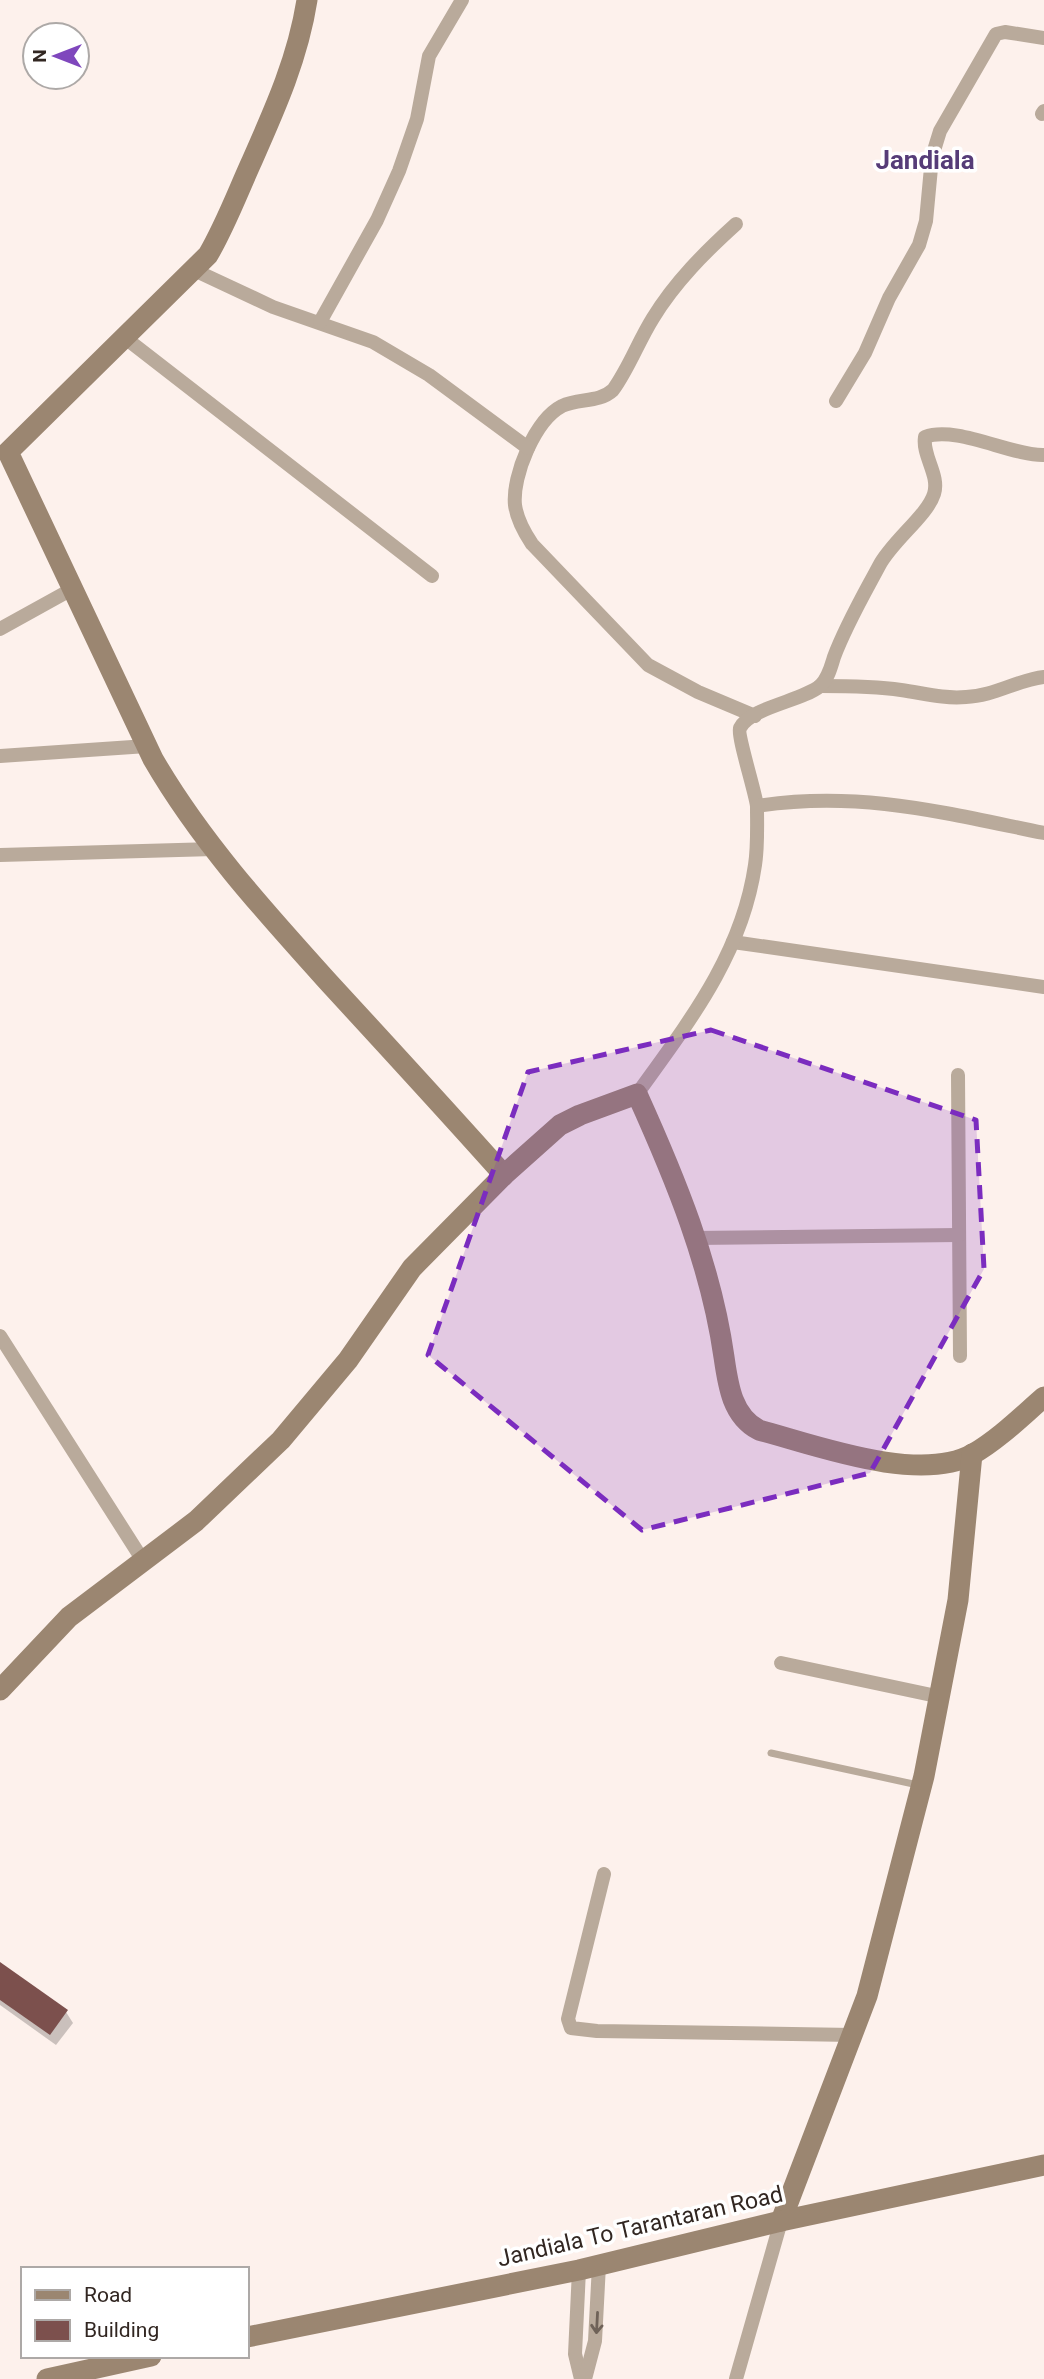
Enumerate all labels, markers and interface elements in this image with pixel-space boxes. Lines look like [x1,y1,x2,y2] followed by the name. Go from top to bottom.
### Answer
[21,21,91,91] north arrow
[28,49,51,63] text: N
[875,145,975,175] district label: Jandiala
[495,2180,785,2272] street label: Jandiala To Tarantaran Road
[21,2267,248,2358] legend
[84,2283,132,2307] text: Road
[590,2311,603,2334] one-way arrow
[84,2318,159,2342] text: Building

